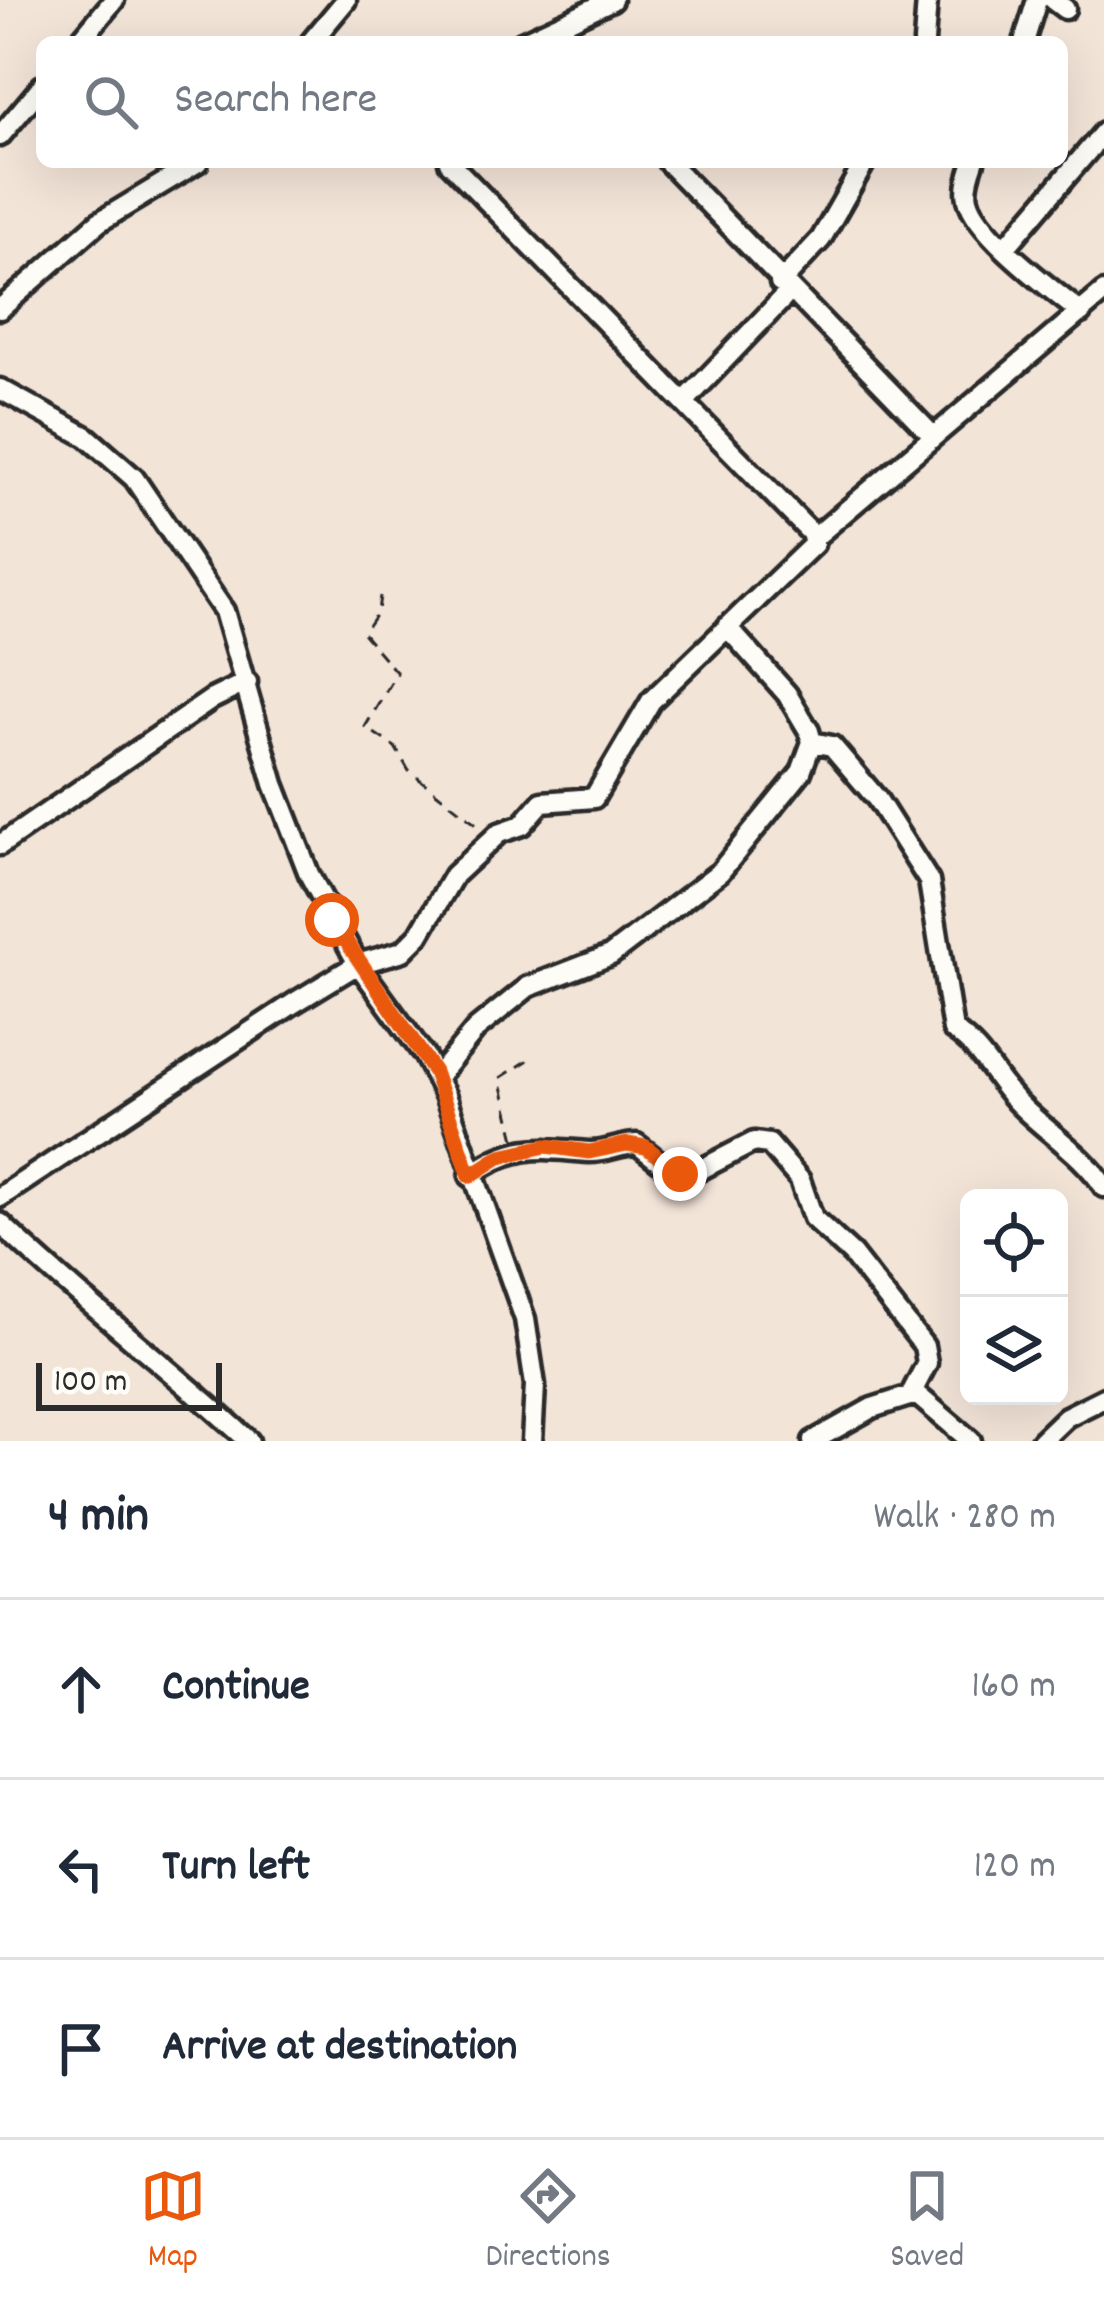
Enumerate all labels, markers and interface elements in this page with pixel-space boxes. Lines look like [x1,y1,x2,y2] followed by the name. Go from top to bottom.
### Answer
[36,36,1068,168] search box
[78,69,144,135] icon: search
[174,70,377,134] text: Search here
[305,893,359,947] route start
[653,1147,707,1201] route end
[960,1189,1068,1405] map controls
[960,1189,1068,1297] button: locate
[960,1297,1068,1405] button: layers
[36,1357,222,1410] scale bar
[54,1360,127,1407] text: 100 m
[48,1483,149,1555] text: 4 min
[874,1492,1056,1547] text: Walk · 280 m
[48,1656,114,1722] icon: ahead
[162,1657,310,1721] text: Continue
[971,1661,1056,1716] text: 160 m
[48,1836,114,1902] icon: left
[162,1837,310,1901] text: Turn left
[973,1841,1056,1896] text: 120 m
[48,2016,114,2082] icon: arrive
[162,2017,517,2081] text: Arrive at destination
[140,2163,206,2282] tab: Map
[486,2163,611,2282] tab: Directions
[890,2163,964,2282] tab: Saved

